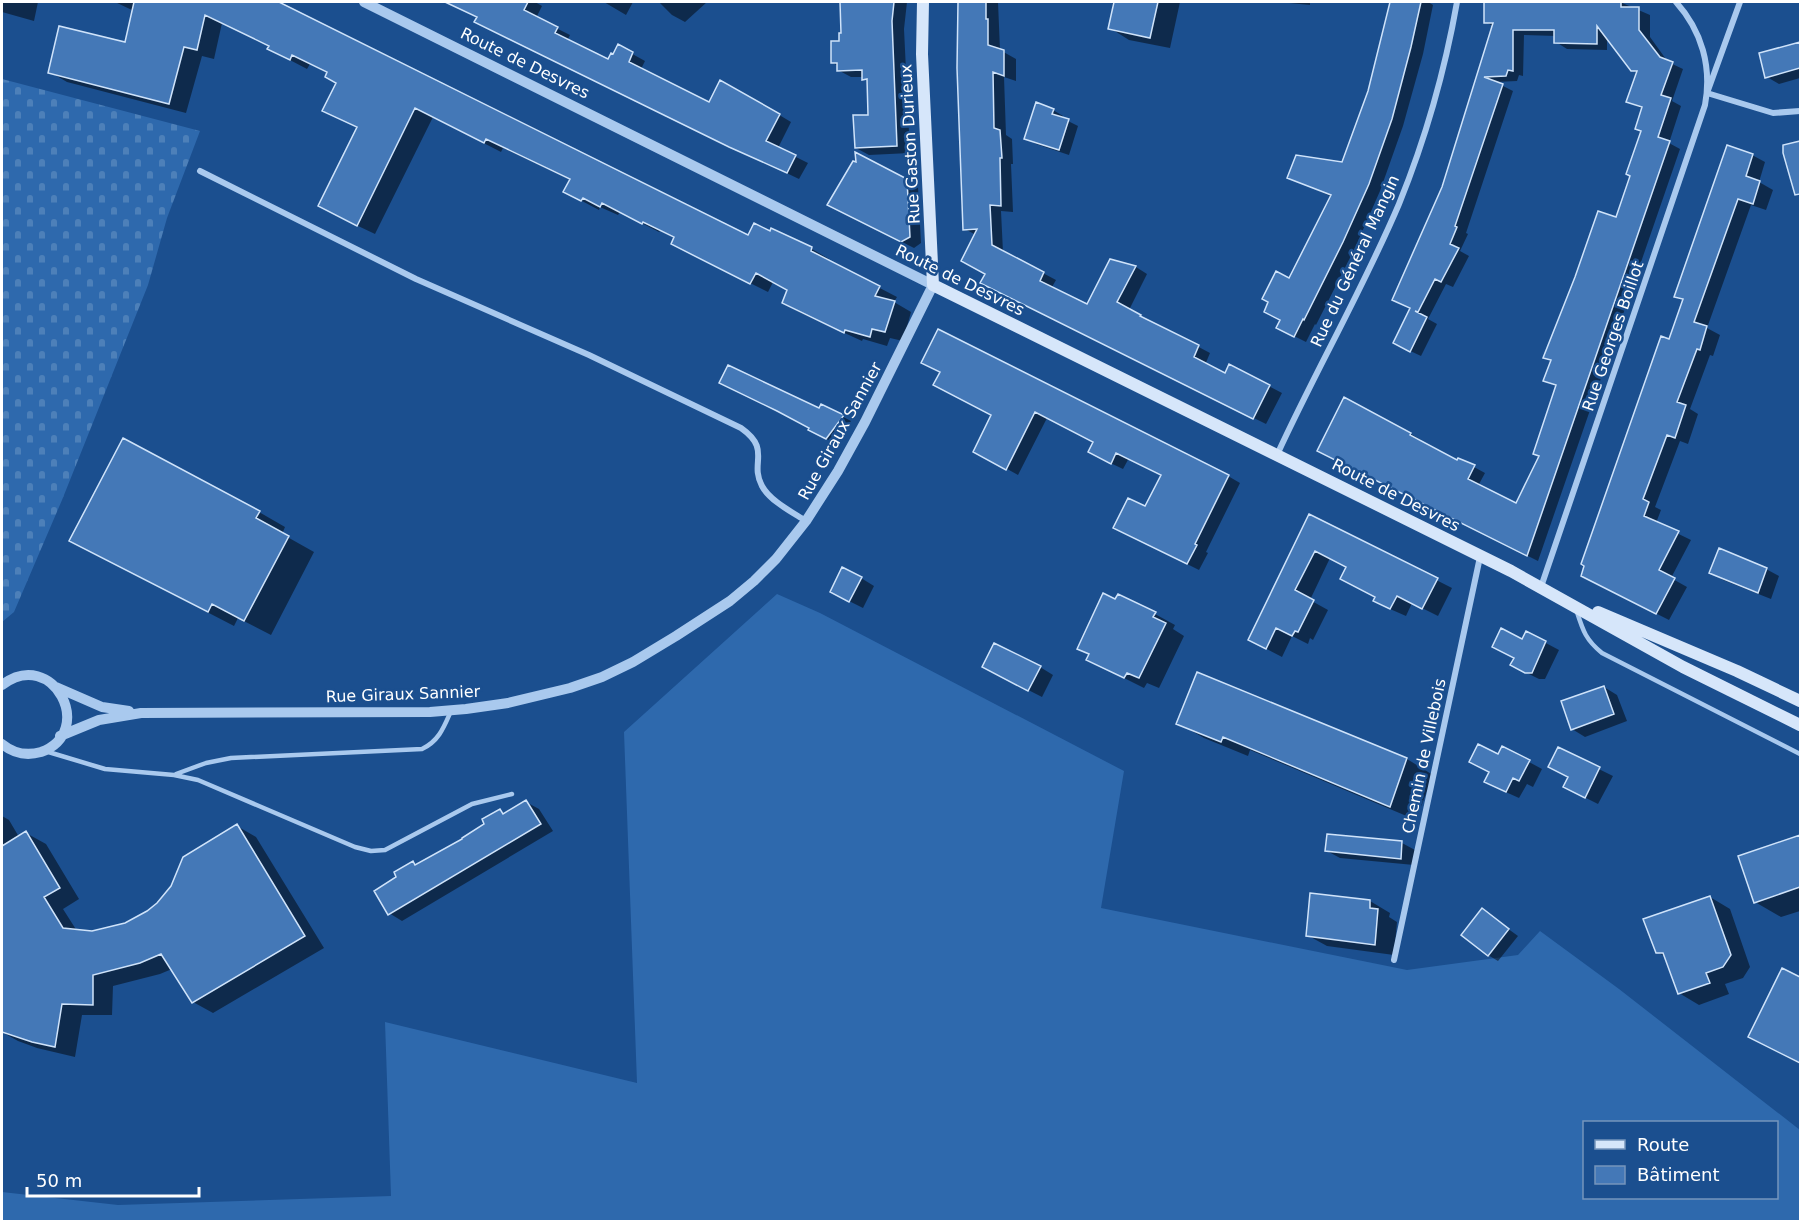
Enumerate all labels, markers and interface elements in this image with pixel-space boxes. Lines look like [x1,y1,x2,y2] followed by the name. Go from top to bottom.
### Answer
[457,24,593,102] street label: Route de Desvres
[896,63,924,225] street label: Rue Gaston Durieux
[1307,172,1403,350] street label: Rue du Général Mangin
[892,241,1028,319] street label: Route de Desvres
[1578,258,1648,414] street label: Rue Georges Boillot
[794,358,886,503] street label: Rue Giraux Sannier
[1329,455,1463,535] street label: Route de Desvres
[1398,677,1450,835] street label: Chemin de Villebois
[325,682,481,706] street label: Rue Giraux Sannier
[1583,1121,1778,1199] legend
[1637,1134,1689,1155] text: Route
[27,1160,200,1198] scale bar
[1637,1164,1720,1185] text: Bâtiment
[36,1170,82,1191] text: 50 m

